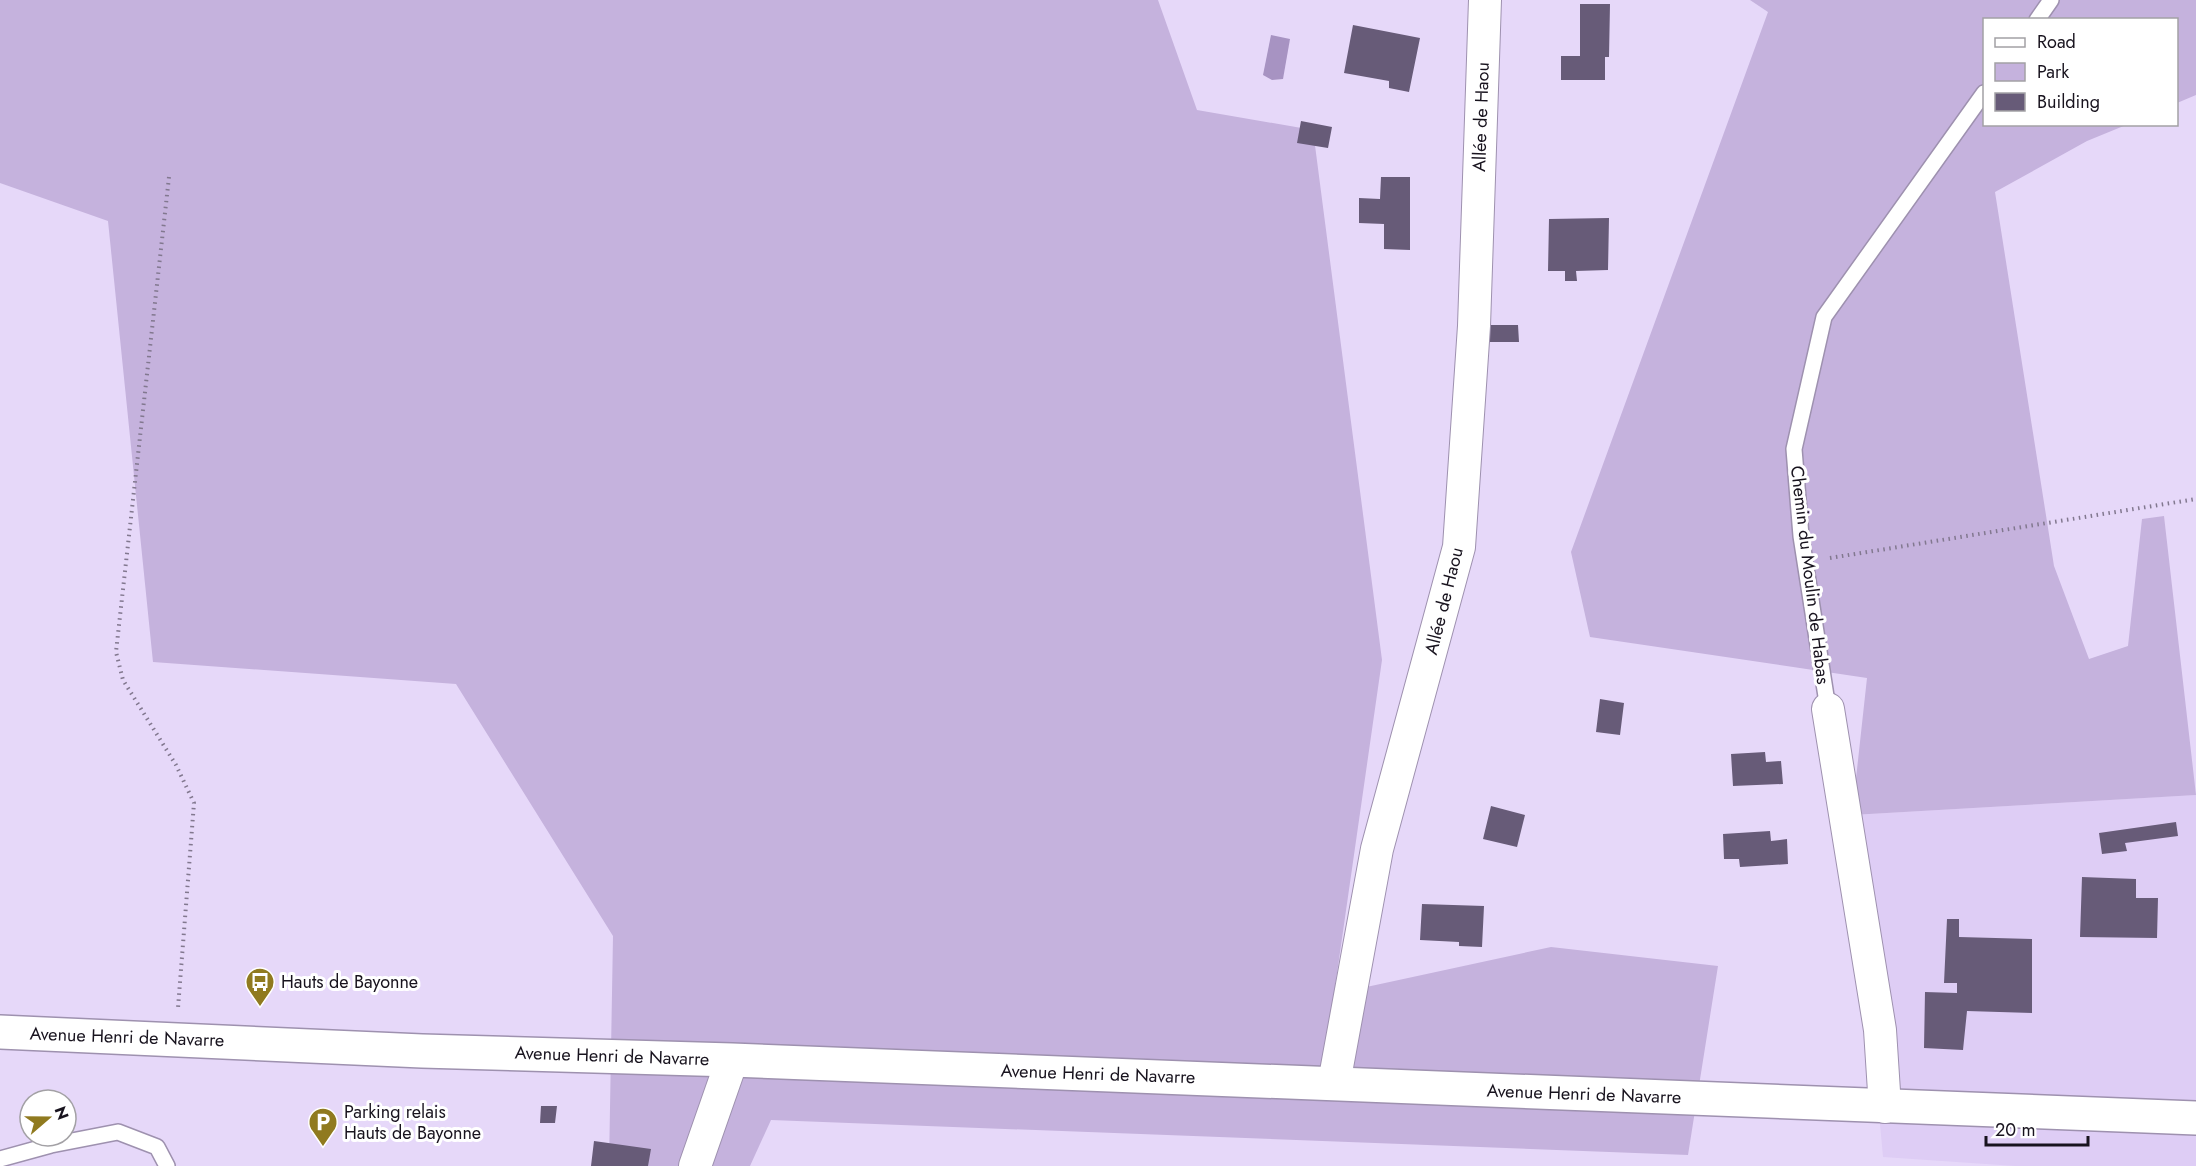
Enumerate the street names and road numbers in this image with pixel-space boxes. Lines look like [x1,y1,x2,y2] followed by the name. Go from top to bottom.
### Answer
[1466,62,1496,172] street label: Allée de Haou
[1784,464,1836,686] street label: Chemin du Moulin de Habas
[1418,545,1470,657] street label: Allée de Haou
[29,1021,225,1053] street label: Avenue Henri de Navarre
[514,1040,710,1072] street label: Avenue Henri de Navarre
[1000,1058,1196,1090] street label: Avenue Henri de Navarre
[1486,1078,1682,1110] street label: Avenue Henri de Navarre

